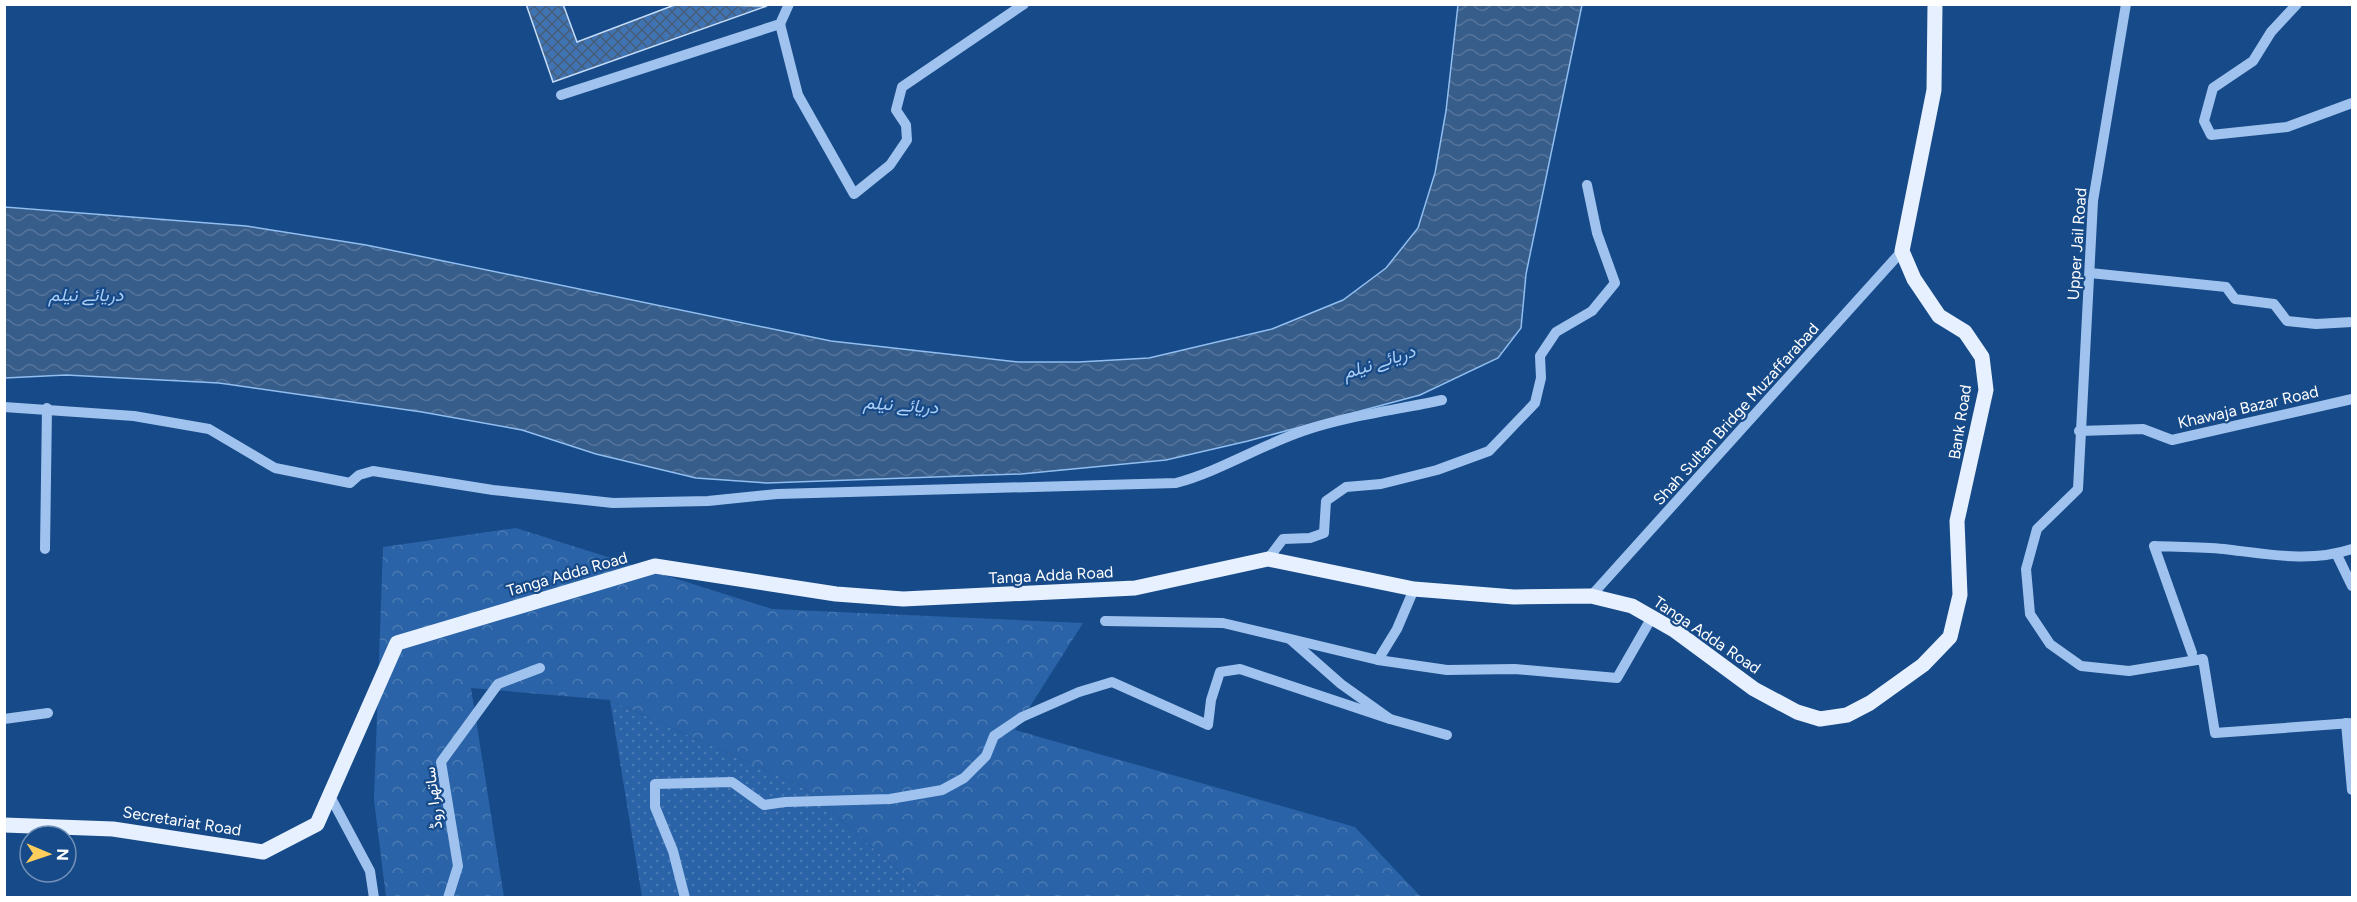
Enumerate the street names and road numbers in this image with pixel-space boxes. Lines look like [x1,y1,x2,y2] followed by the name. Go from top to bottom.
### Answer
[2064,187,2090,301] street label: Upper Jail Road
[1649,319,1823,509] street label: Shah Sultan Bridge Muzaffarabad
[2176,382,2320,432] street label: Khawaja Bazar Road
[1945,383,1975,461] street label: Bank Road
[504,548,630,600] street label: Tanga Adda Road
[988,562,1114,588] street label: Tanga Adda Road
[1650,592,1764,678] street label: Tanga Adda Road
[420,766,447,830] street label: ساتھرا روڈ
[121,802,243,840] street label: Secretariat Road

